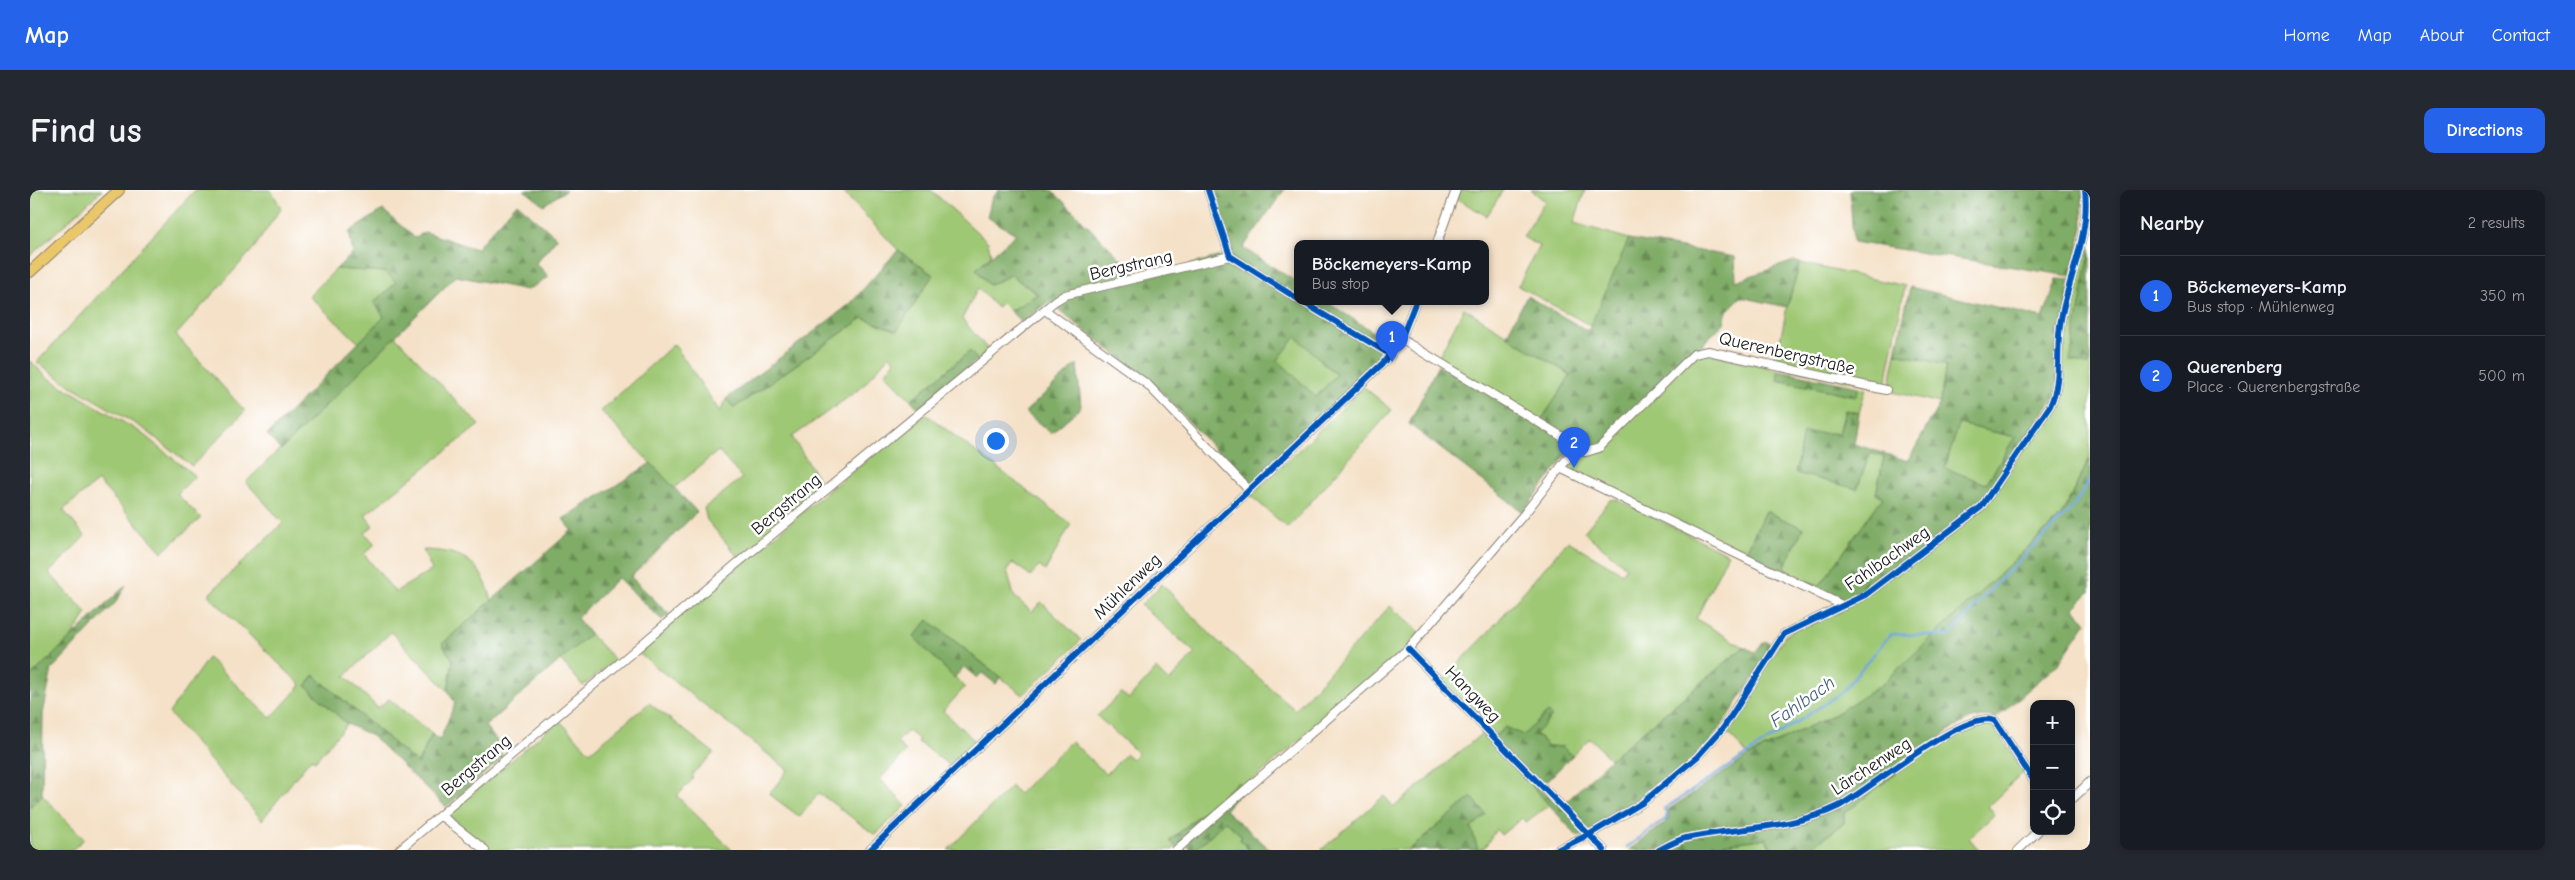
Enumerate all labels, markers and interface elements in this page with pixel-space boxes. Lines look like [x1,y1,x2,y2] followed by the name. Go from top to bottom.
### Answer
[25,21,69,49] text: Map
[2283,25,2330,46] text: Home
[2358,25,2392,46] text: Map
[2420,25,2464,46] text: About
[2492,25,2550,46] text: Contact
[2424,108,2545,153] button: Directions
[30,110,142,151] text: Find us
[2140,211,2204,235] text: Nearby
[2468,214,2525,232] text: 2 results
[1294,240,1489,305] popup
[1088,246,1175,285] street label: Bergstrang
[1312,253,1471,275] text: Böckemeyers-Kamp
[1312,275,1369,293] text: Bus stop
[2187,276,2347,298] text: Böckemeyers-Kamp
[2153,287,2159,305] text: 1
[2480,287,2525,305] text: 350 m
[2187,298,2335,316] text: Bus stop · Mühlenweg
[1376,321,1408,362] pin: 1
[1717,328,1857,379] street label: Querenbergstraße
[2187,356,2283,378] text: Querenberg
[2152,367,2160,385] text: 2
[2478,367,2525,385] text: 500 m
[2187,378,2360,396] text: Place · Querenbergstraße
[1558,427,1590,468] pin: 2
[983,428,1009,454] your location
[747,469,825,540] street label: Bergstrang
[1841,522,1934,595] street label: Fahlbachweg
[1089,549,1166,624] street label: Mühlenweg
[1440,662,1505,727] street label: Hangweg
[1766,671,1839,732] water label: Fahlbach
[2030,700,2075,835] map controls
[2030,700,2075,745] button: +
[437,730,515,801] street label: Bergstrang
[1827,733,1915,800] street label: Lärchenweg
[2030,745,2075,790] button: −
[2030,790,2075,835] button: locate

